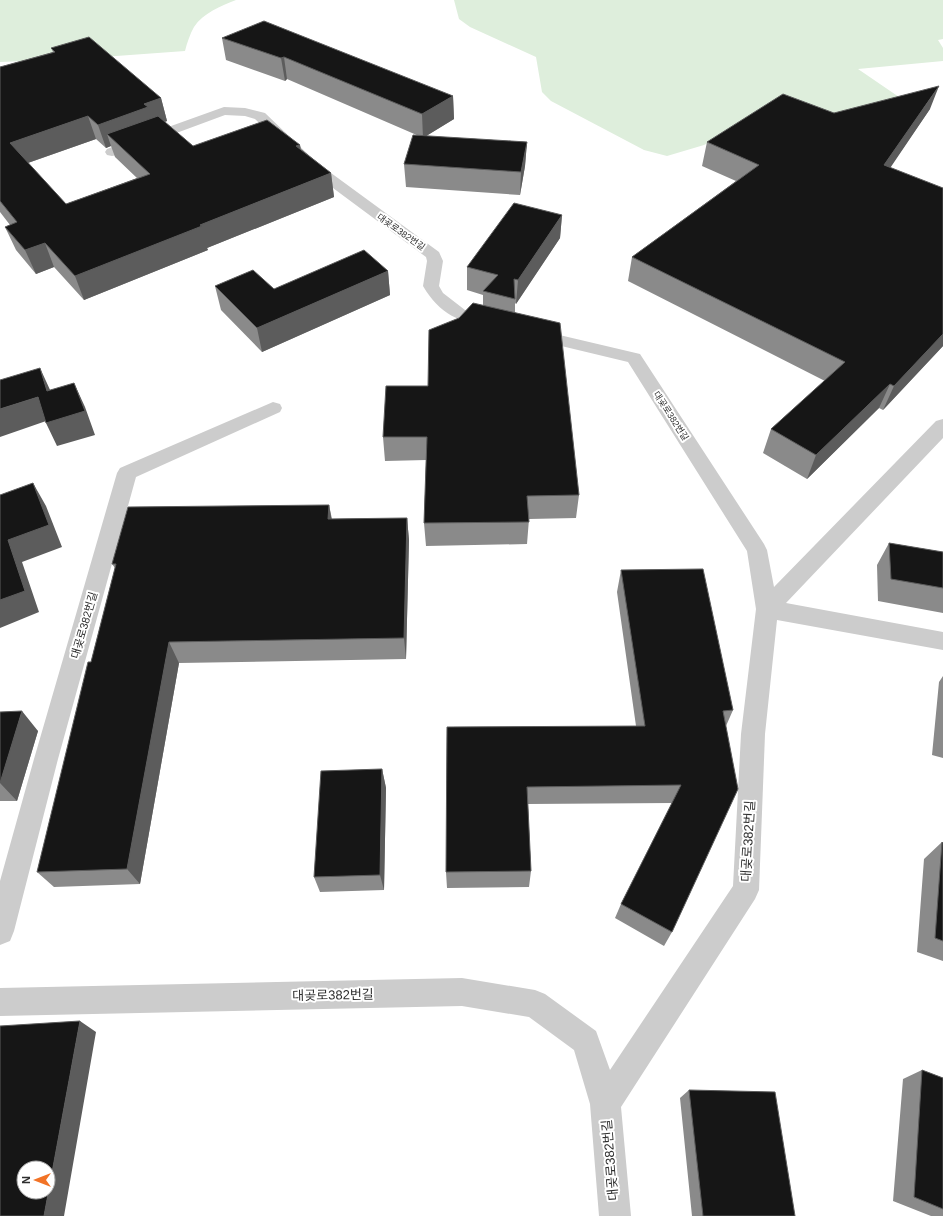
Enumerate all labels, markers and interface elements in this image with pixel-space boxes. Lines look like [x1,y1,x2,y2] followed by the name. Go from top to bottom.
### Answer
[375,212,427,252] street label: 대곶로382번길
[651,390,691,442] street label: 대곶로382번길
[69,590,99,660] street label: 대곶로382번길
[738,800,758,882] street label: 대곶로382번길
[292,987,374,1003] street label: 대곶로382번길
[599,1119,621,1201] street label: 대곶로382번길
[16,1160,56,1200] north arrow
[20,1176,32,1184] text: N

